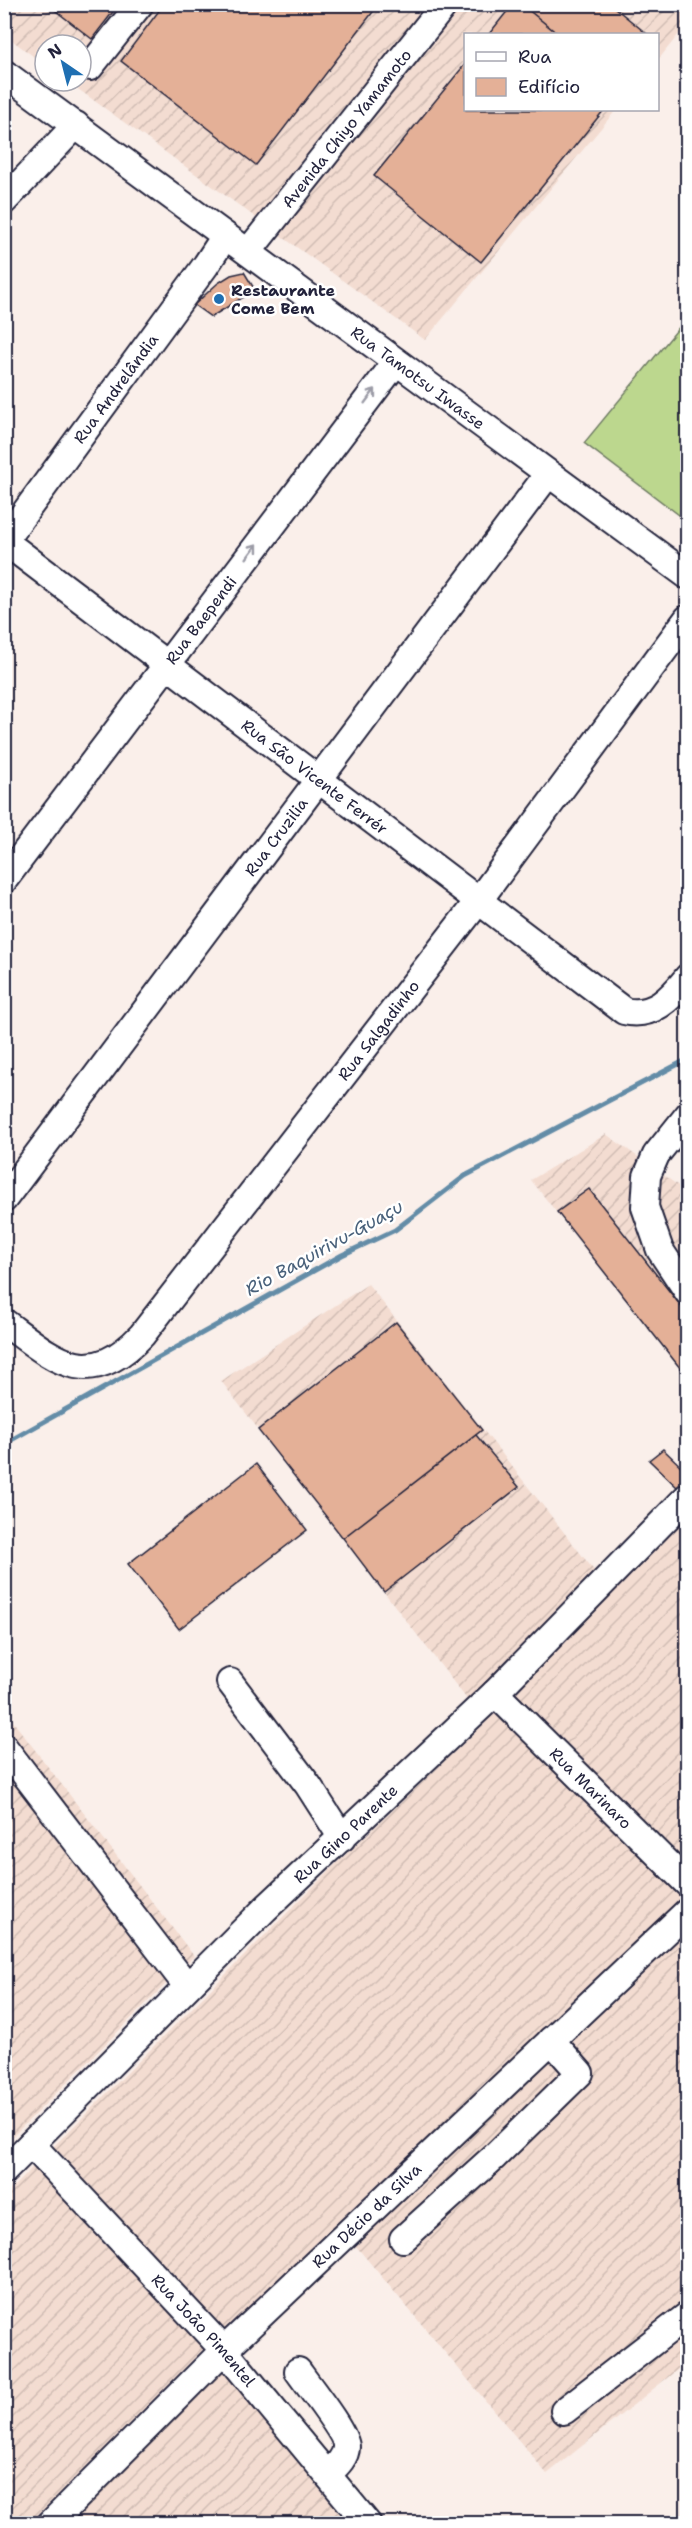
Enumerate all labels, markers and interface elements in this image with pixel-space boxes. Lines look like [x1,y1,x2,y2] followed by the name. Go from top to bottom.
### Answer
[33,33,93,93] north arrow
[464,33,659,111] legend
[43,39,66,63] text: N
[277,45,416,212] street label: Avenida Chiyo Yamamoto
[518,45,551,69] text: Rua
[518,75,580,99] text: Edifício
[231,280,336,319] place label: Restaurante Come Bem
[212,292,226,306] marker: Restaurante Come Bem
[347,321,489,434] street label: Rua Tamotsu Iwasse
[69,329,163,447] street label: Rua Andrelândia
[364,388,377,404] one-way arrow
[246,543,259,559] one-way arrow
[160,572,241,669] street label: Rua Baependi
[237,714,392,839] street label: Rua São Vicente Ferrér
[240,793,312,880] street label: Rua Cruzilia
[333,976,424,1085] street label: Rua Salgadinho
[241,1195,407,1301] water label: Rio Baquirivu-Guaçu
[545,1743,637,1833] street label: Rua Marinaro
[289,1780,402,1888] street label: Rua Gino Parente
[307,2158,426,2272] street label: Rua Décio da Silva
[147,2269,261,2391] street label: Rua João Pimentel

